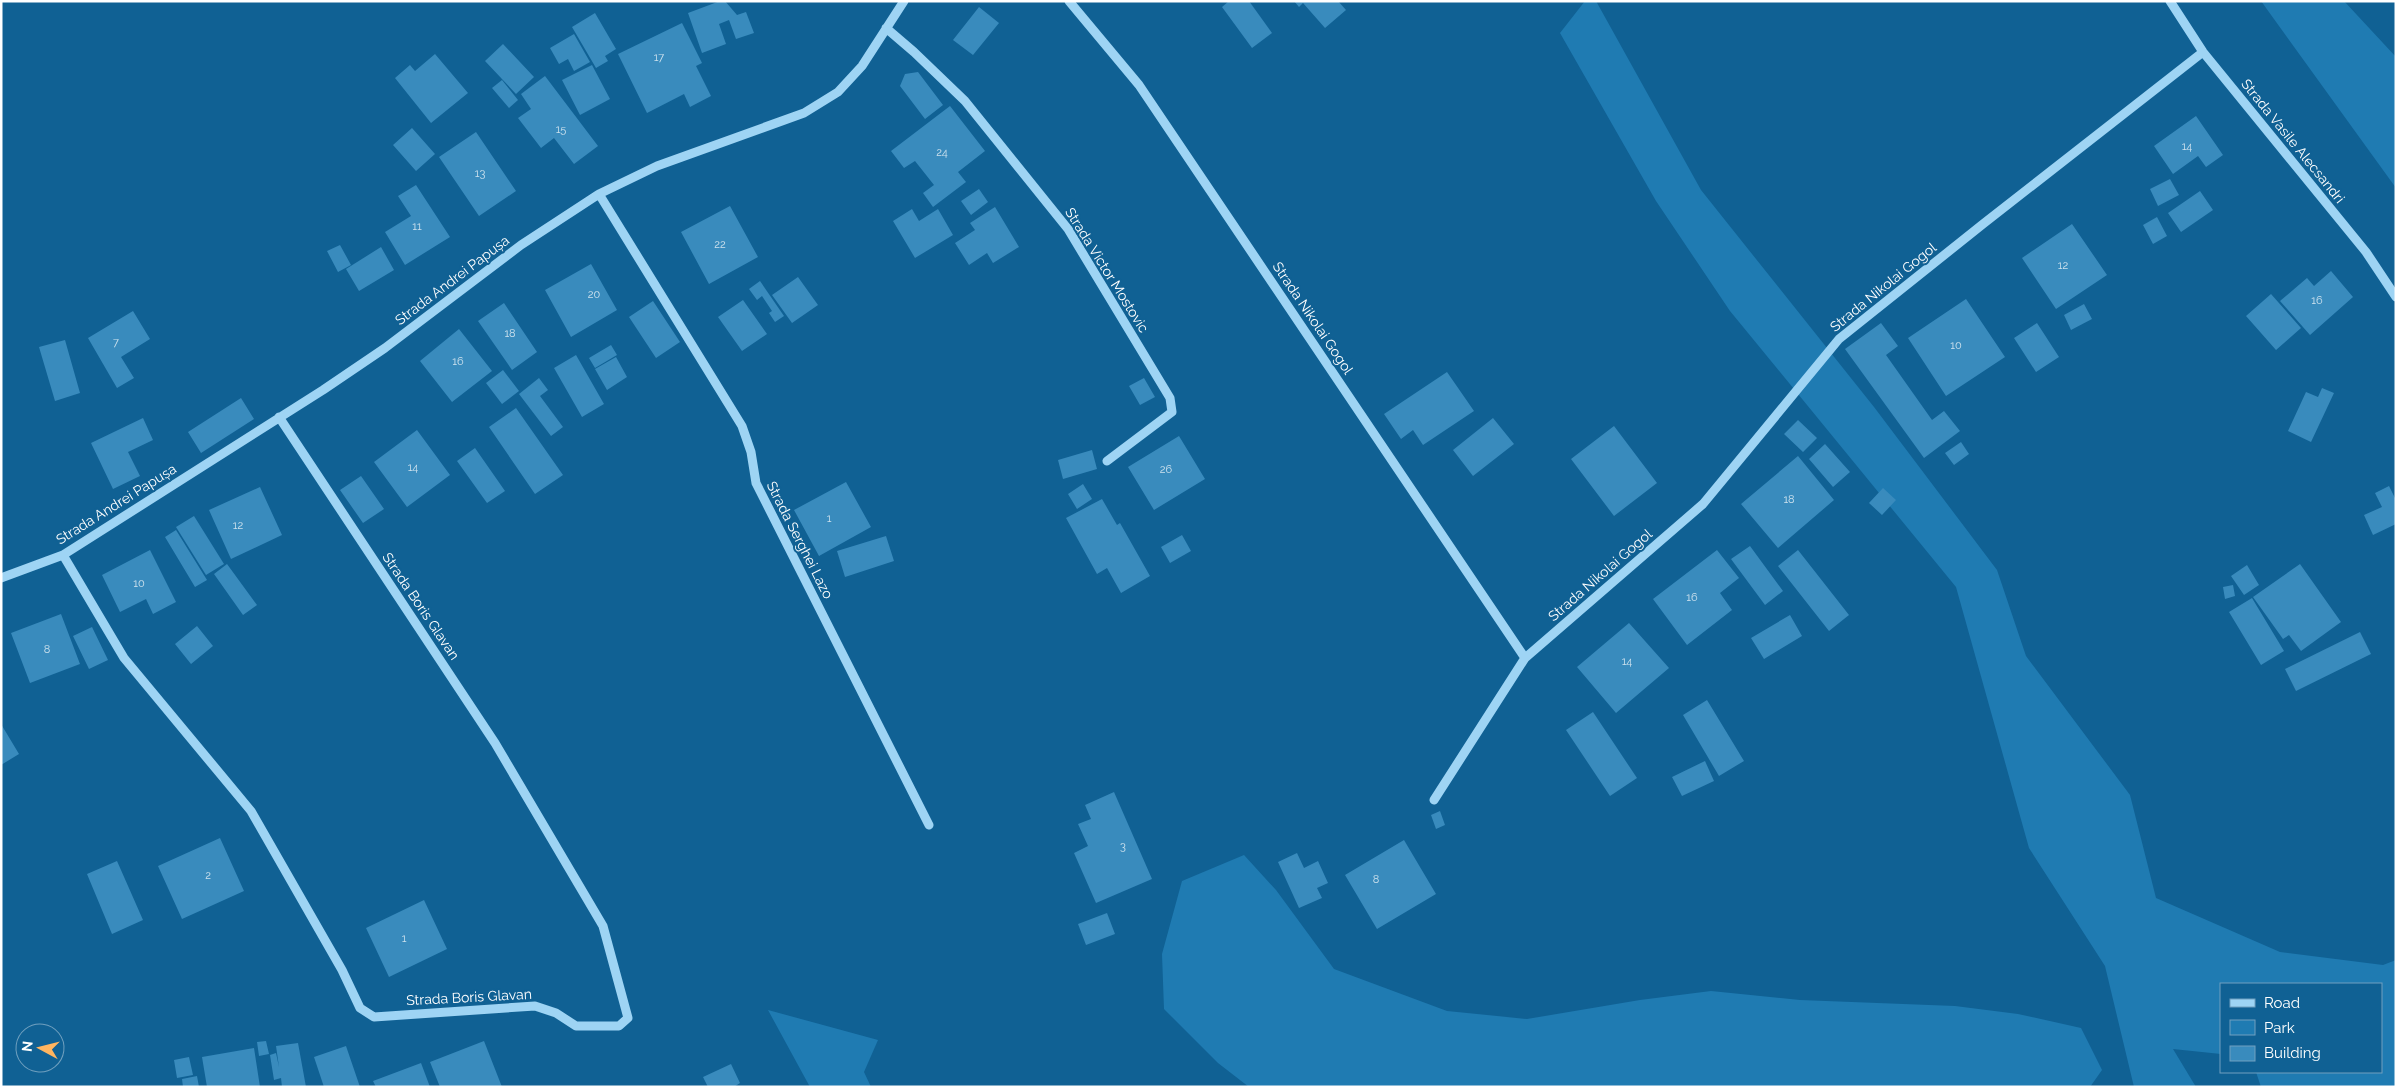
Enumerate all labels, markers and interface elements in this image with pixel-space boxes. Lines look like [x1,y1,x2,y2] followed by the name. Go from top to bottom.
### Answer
[654,51,664,64] house number: 17
[2238,76,2348,206] street label: Strada Vasile Alecsandri
[556,123,566,136] house number: 15
[2182,140,2192,153] house number: 14
[936,146,948,159] house number: 24
[475,167,485,180] house number: 13
[1062,205,1152,336] street label: Strada Victor Mostovic
[412,220,422,233] house number: 11
[392,232,512,328] street label: Strada Andrei Papușa
[714,238,726,251] house number: 22
[1827,239,1939,335] street label: Strada Nikolai Gogol
[1269,259,1357,377] street label: Strada Nikolai Gogol
[2058,259,2068,272] house number: 12
[588,288,600,301] house number: 20
[2311,294,2323,307] house number: 16
[504,327,516,340] house number: 18
[113,336,119,349] house number: 7
[1950,339,1962,352] house number: 10
[452,355,464,368] house number: 16
[53,461,179,547] street label: Strada Andrei Papușa
[408,461,418,474] house number: 14
[1160,463,1173,476] house number: 26
[763,479,837,601] street label: Strada Serghei Lazo
[1783,493,1795,506] house number: 18
[827,512,832,525] house number: 1
[233,519,243,532] house number: 12
[1545,526,1655,624] street label: Strada Nikolai Gogol
[379,549,463,663] street label: Strada Boris Glavan
[133,577,145,590] house number: 10
[1686,591,1698,604] house number: 16
[44,643,50,656] house number: 8
[1622,655,1632,668] house number: 14
[1120,840,1126,853] house number: 3
[205,869,211,882] house number: 2
[1373,873,1379,886] house number: 8
[402,932,407,945] house number: 1
[2220,983,2382,1073] legend
[406,986,532,1008] street label: Strada Boris Glavan
[2264,994,2300,1012] text: Road
[2264,1019,2295,1037] text: Park
[15,1023,65,1073] north arrow
[19,1040,36,1053] text: N
[2264,1044,2321,1062] text: Building

